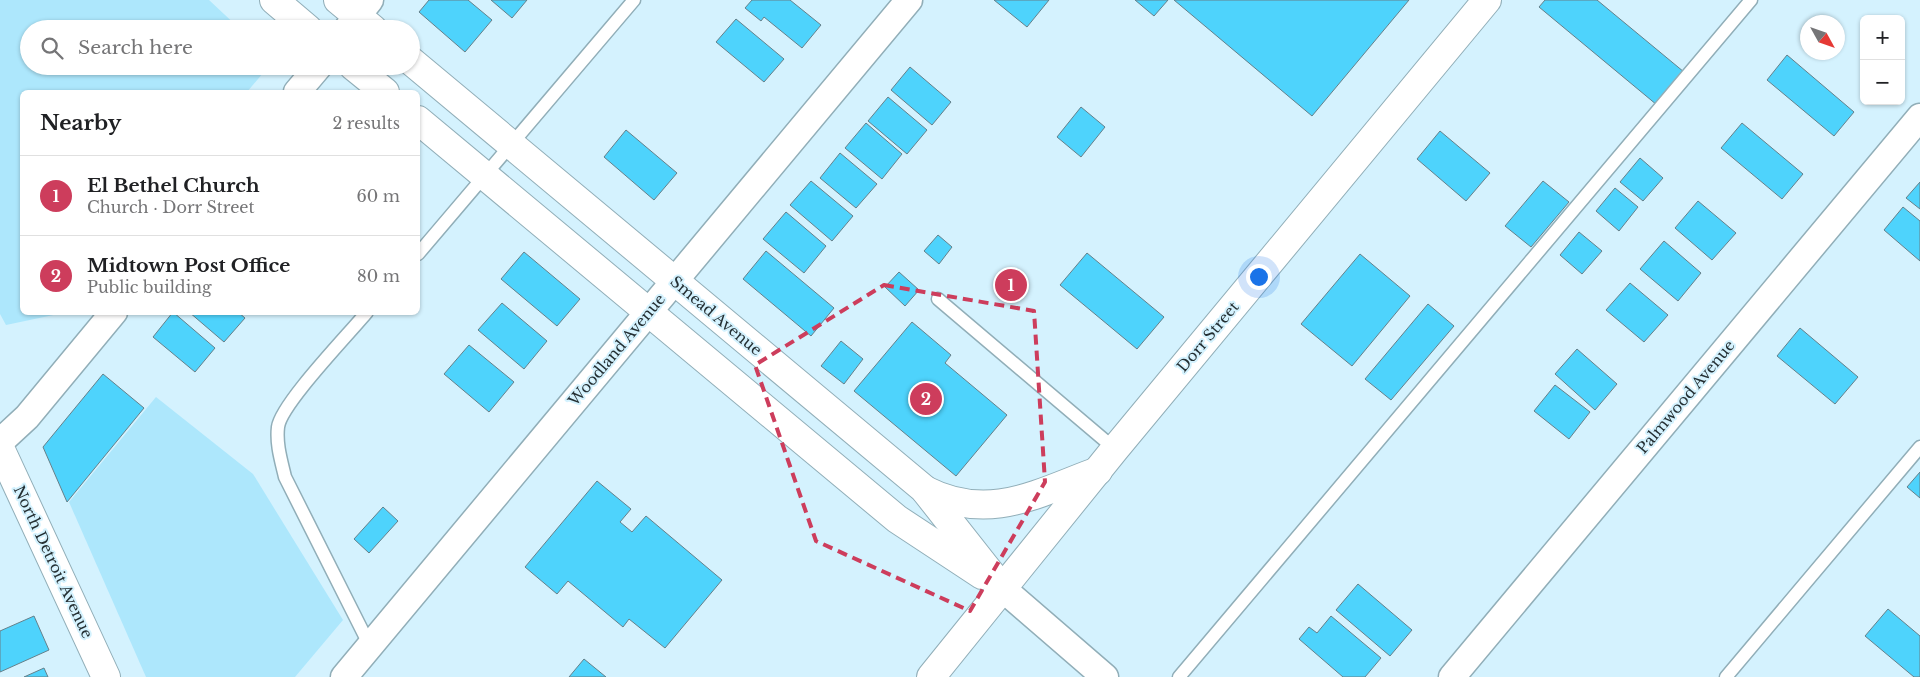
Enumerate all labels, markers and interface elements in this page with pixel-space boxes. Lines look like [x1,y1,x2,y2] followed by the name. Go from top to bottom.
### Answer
[1800,15,1845,60] north arrow
[1860,15,1905,105] map controls
[1860,15,1905,60] button: +
[20,20,420,75] search box
[38,34,66,62] icon: search
[78,36,193,59] text: Search here
[1860,60,1905,105] button: −
[40,110,121,136] text: Nearby
[332,113,400,133] text: 2 results
[87,174,260,197] text: El Bethel Church
[53,186,59,206] text: 1
[357,186,400,206] text: 60 m
[87,197,255,217] text: Church · Dorr Street
[87,254,290,277] text: Midtown Post Office
[1246,264,1272,290] your location
[51,266,61,286] text: 2
[357,266,400,286] text: 80 m
[995,266,1027,304] pin: 1
[667,272,766,359] street label: Smead Avenue
[87,277,212,297] text: Public building
[563,290,669,410] street label: Woodland Avenue
[1173,297,1243,376] street label: Dorr Street
[1633,336,1739,457] street label: Palmwood Avenue
[910,380,942,418] pin: 2
[10,482,97,641] street label: North Detroit Avenue

